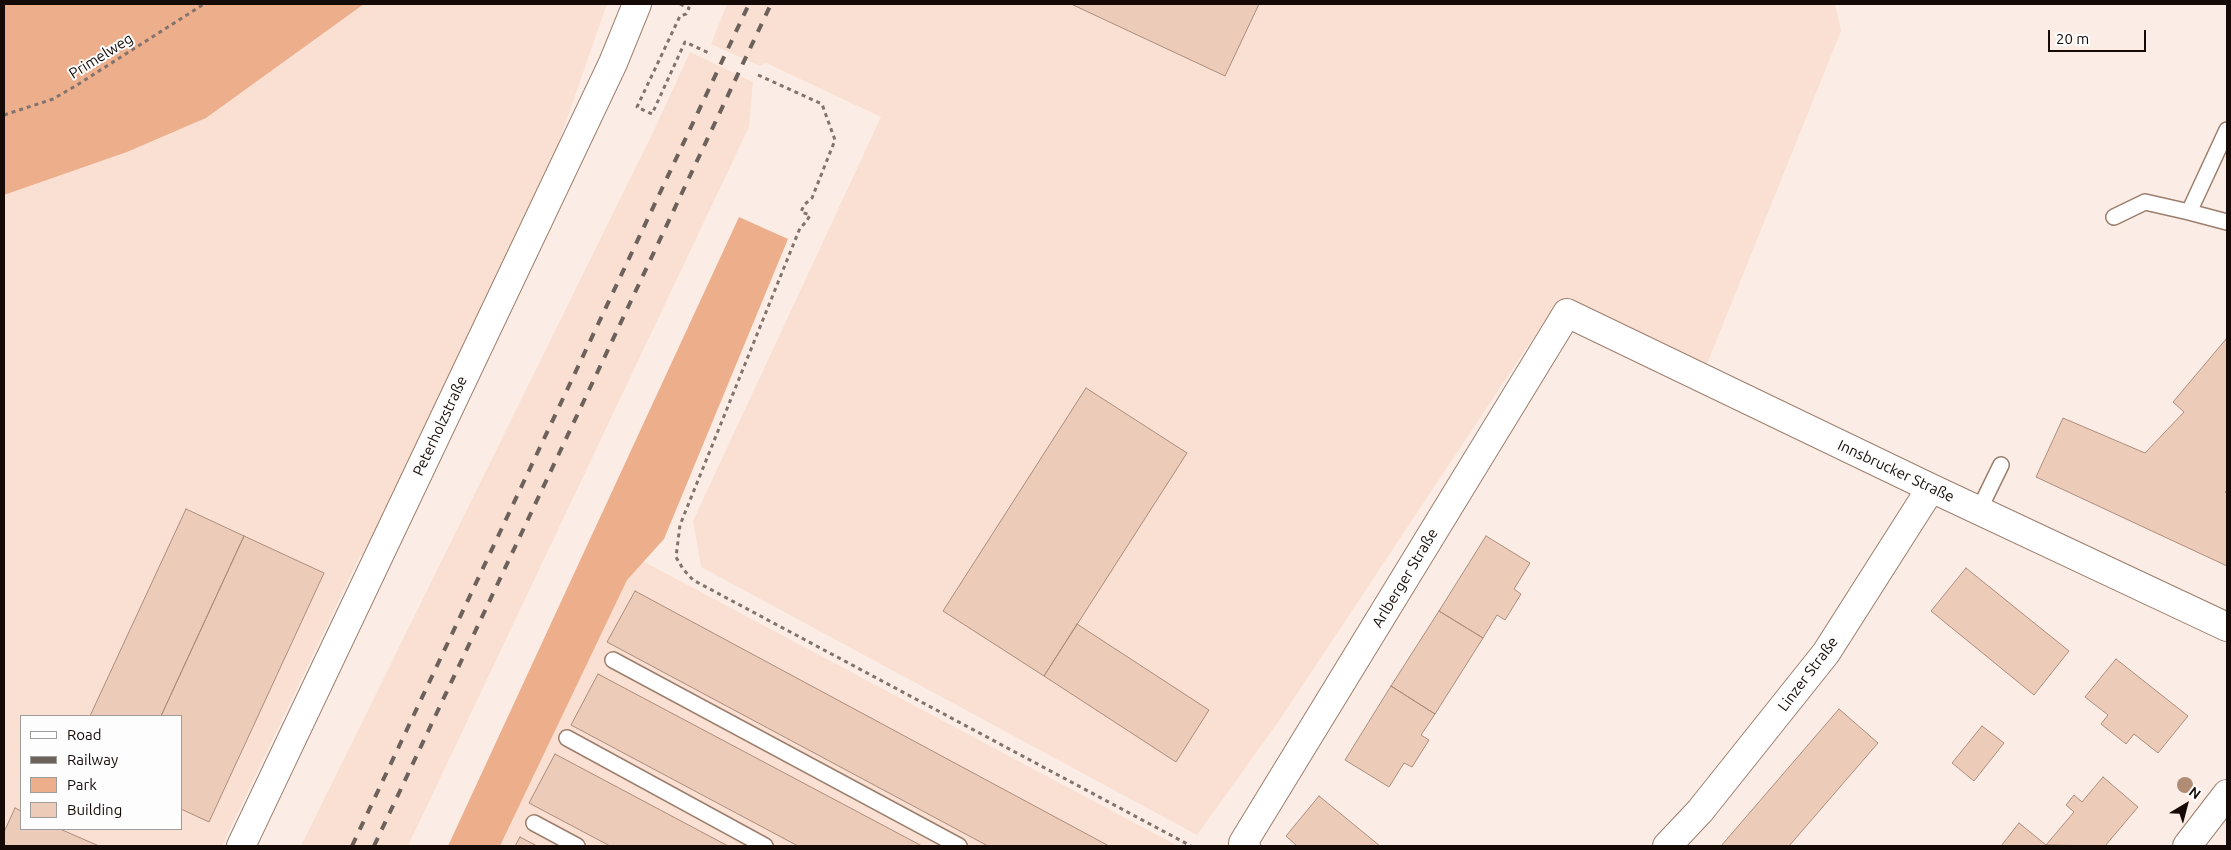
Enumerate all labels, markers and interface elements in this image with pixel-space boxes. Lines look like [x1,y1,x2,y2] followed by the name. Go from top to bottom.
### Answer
[2051,20,2148,52] scale bar
[66,29,136,83] street label: Primelweg
[2056,30,2089,47] text: 20 m
[409,373,471,479] street label: Peterholzstraße
[1835,436,1957,506] street label: Innsbrucker Straße
[1368,525,1442,631] street label: Arlberger Straße
[1774,633,1842,715] street label: Linzer Straße
[20,715,182,830] legend
[67,726,102,743] text: Road
[67,751,118,768] text: Railway
[67,776,97,793] text: Park
[2161,780,2211,830] north arrow
[2186,783,2204,803] text: N
[67,801,122,818] text: Building

